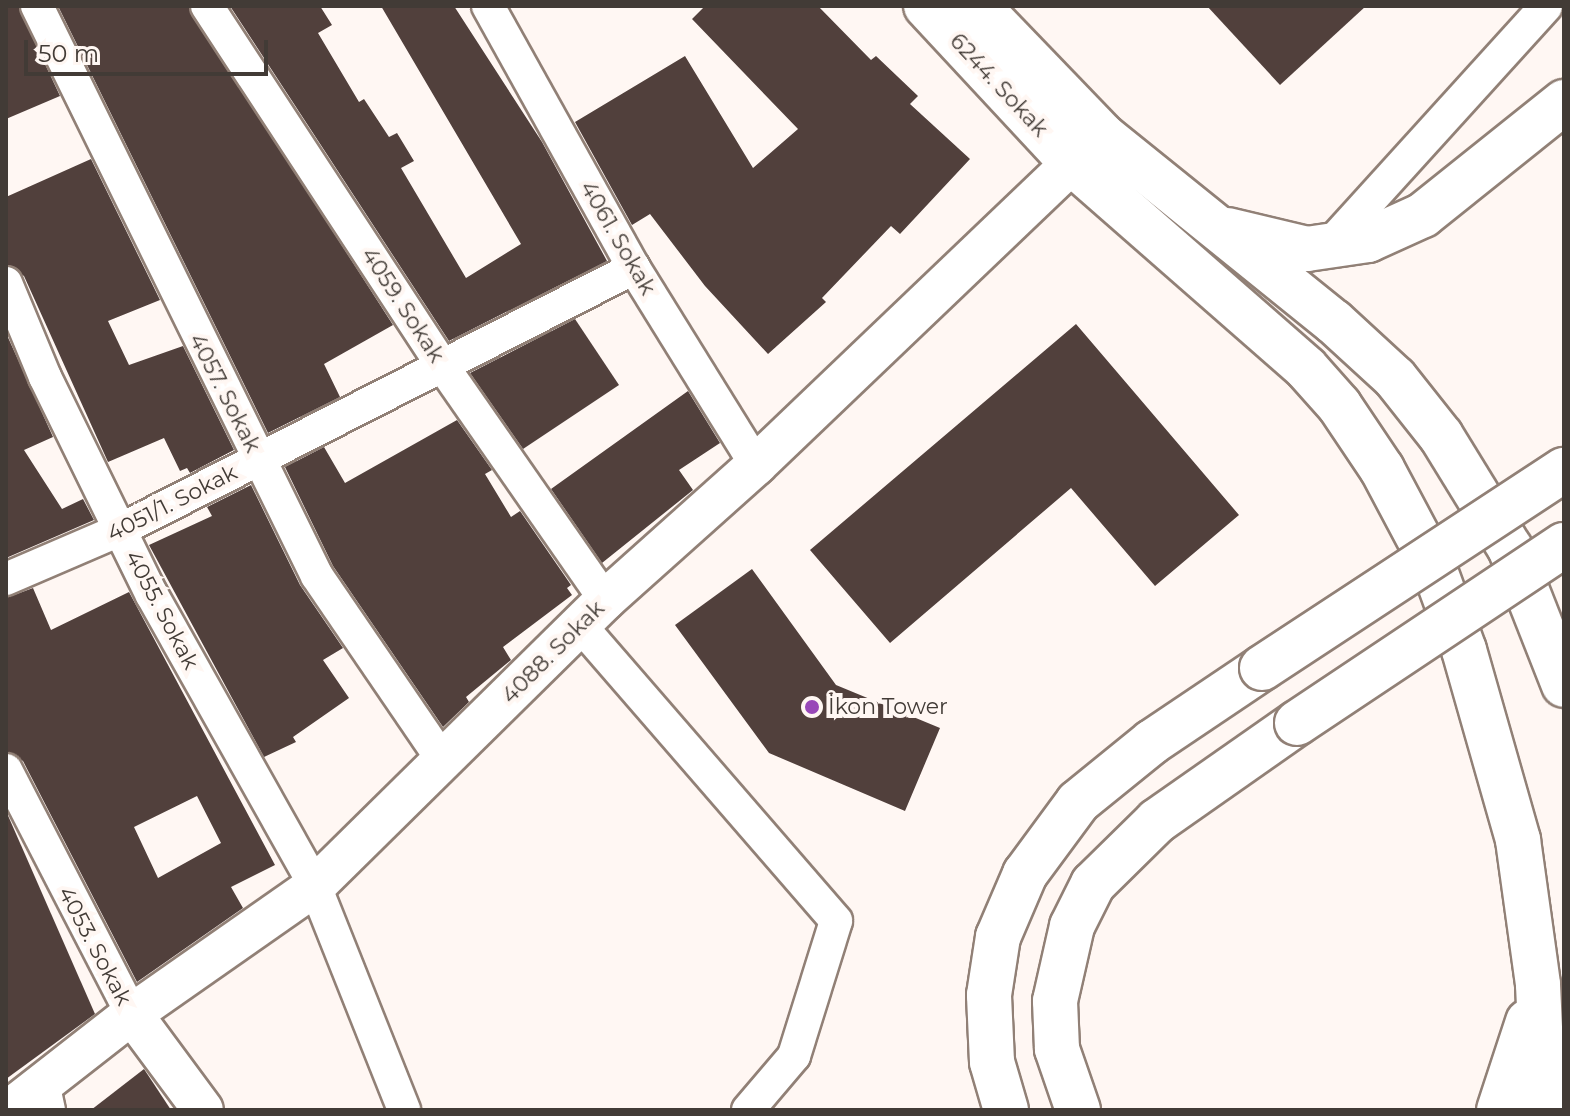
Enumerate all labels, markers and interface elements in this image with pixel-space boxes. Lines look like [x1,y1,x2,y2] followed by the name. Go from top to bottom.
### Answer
[28,24,272,74] scale bar
[944,28,1054,142] street label: 6244. Sokak
[38,39,99,68] text: 50 m
[575,176,661,300] street label: 4061. Sokak
[356,243,450,367] street label: 4059. Sokak
[184,329,266,457] street label: 4057. Sokak
[103,459,241,547] street label: 4051/1. Sokak
[120,546,204,674] street label: 4055. Sokak
[496,595,610,709] street label: 4088. Sokak
[828,694,948,720] place label: İkon Tower
[803,698,821,716] marker: İkon Tower
[53,882,137,1010] street label: 4053. Sokak

